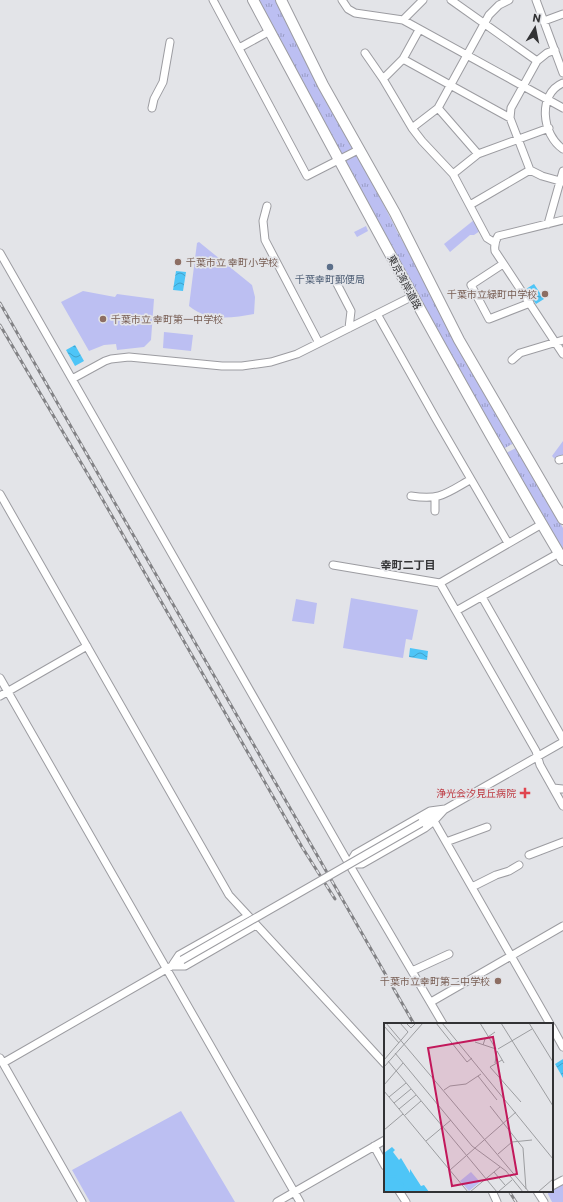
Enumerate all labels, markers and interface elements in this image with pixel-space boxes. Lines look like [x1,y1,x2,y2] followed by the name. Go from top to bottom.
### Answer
[515,8,555,48] north arrow
[532,11,542,25] text: N
[386,253,424,311] street label: 東京湾岸道路
[186,256,278,268] place label: 千葉市立 幸町小学校
[173,257,183,267] marker: 千葉市立 幸町小学校
[325,262,335,272] marker: 千葉幸町郵便局
[295,273,365,285] place label: 千葉幸町郵便局
[447,288,537,300] place label: 千葉市立緑町中学校
[540,289,550,299] marker: 千葉市立緑町中学校
[111,313,223,325] place label: 千葉市立 幸町第一中学校
[98,314,108,324] marker: 千葉市立 幸町第一中学校
[381,558,436,571] district label: 幸町二丁目
[436,787,516,799] place label: 浄光会汐見丘病院
[519,787,531,799] marker: 浄光会汐見丘病院
[380,975,490,987] place label: 千葉市立幸町第二中学校
[493,976,503,986] marker: 千葉市立幸町第二中学校
[384,1023,553,1192] inset map

